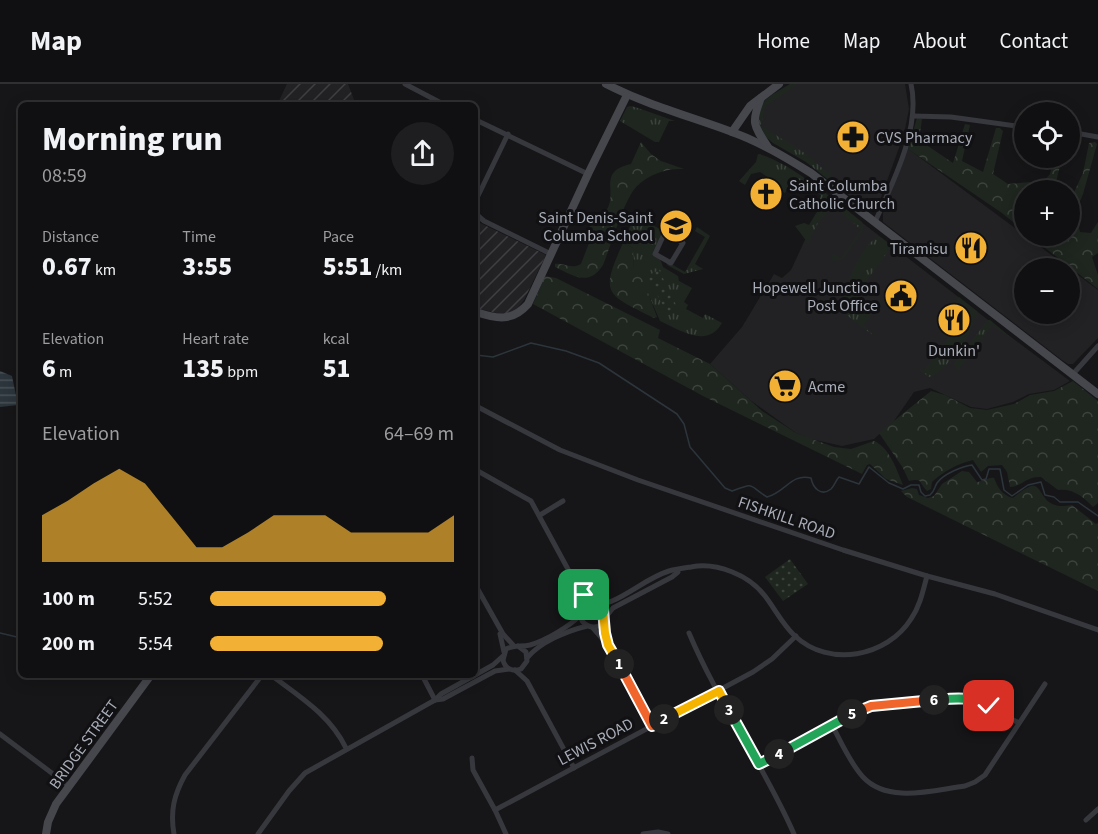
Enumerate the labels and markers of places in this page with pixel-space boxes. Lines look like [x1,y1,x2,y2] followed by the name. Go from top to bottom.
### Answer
[835,119,871,155] pharmacy icon: CVS Pharmacy
[876,127,973,149] place label: CVS Pharmacy
[789,175,895,215] place label: Saint Columba Catholic Church
[748,176,784,212] church icon: Saint Columba Catholic Church
[538,207,654,247] place label: Saint Denis-Saint Columba School
[658,208,694,244] school or university icon: Saint Denis-Saint Columba School
[953,230,989,266] restaurant icon: Tiramisu
[890,238,948,260] place label: Tiramisu
[752,277,878,317] place label: Hopewell Junction Post Office
[883,278,919,314] public building icon: Hopewell Junction Post Office
[936,302,972,338] restaurant icon: Dunkin'
[928,340,980,362] place label: Dunkin'
[767,368,803,404] supermarket icon: Acme
[808,376,845,398] place label: Acme
[558,569,609,620] pin
[604,649,634,679] pin: 1
[963,680,1014,731] pin
[919,685,949,715] pin: 6
[714,695,744,725] pin: 3
[837,699,867,729] pin: 5
[649,704,679,734] pin: 2
[764,739,794,769] pin: 4

